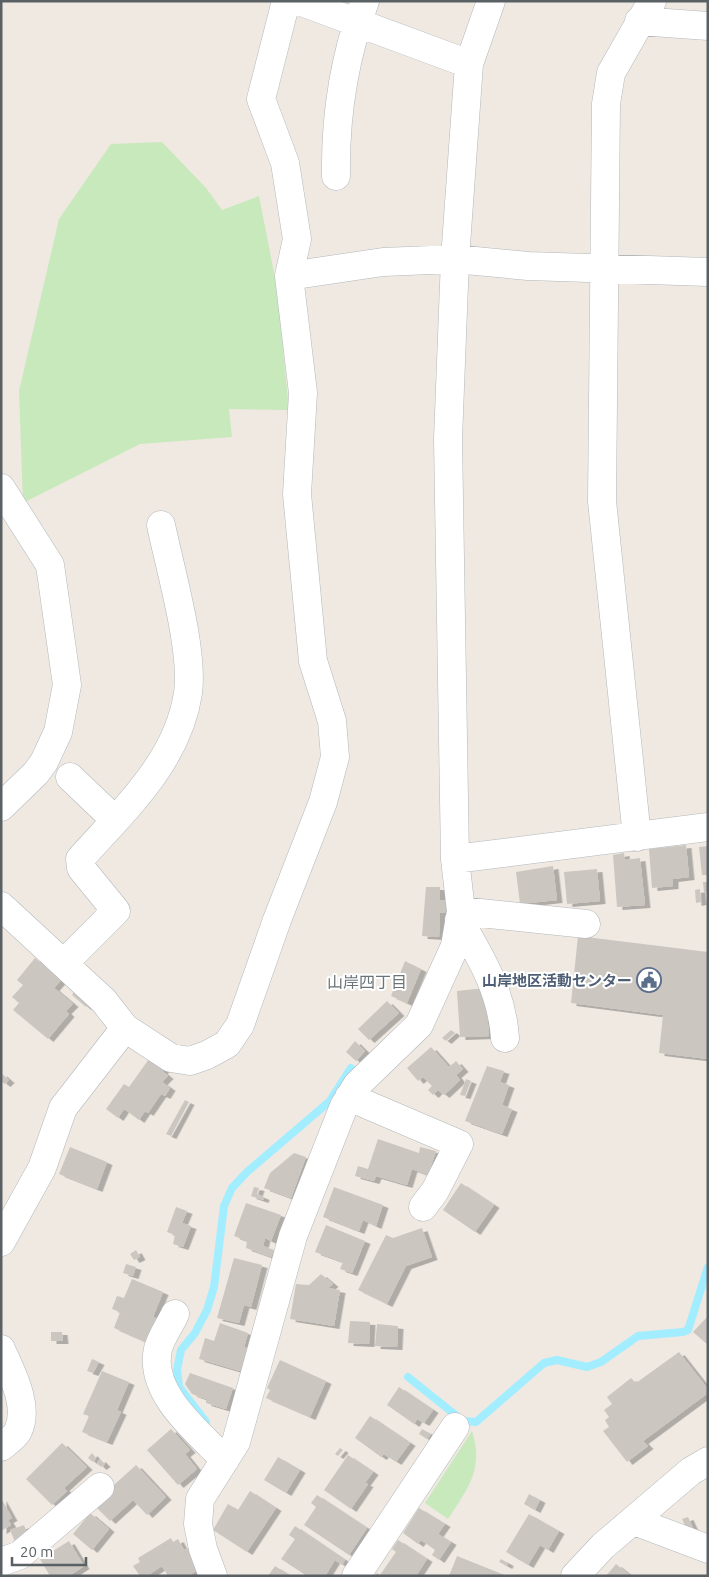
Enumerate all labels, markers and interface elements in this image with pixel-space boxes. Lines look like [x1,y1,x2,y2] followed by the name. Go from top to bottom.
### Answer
[636,967,662,993] public building icon: 山岸地区活動センター
[482,972,632,989] place label: 山岸地区活動センター
[327,973,407,991] district label: 山岸四丁目
[12,1534,86,1566] scale bar
[20,1543,53,1560] text: 20 m

